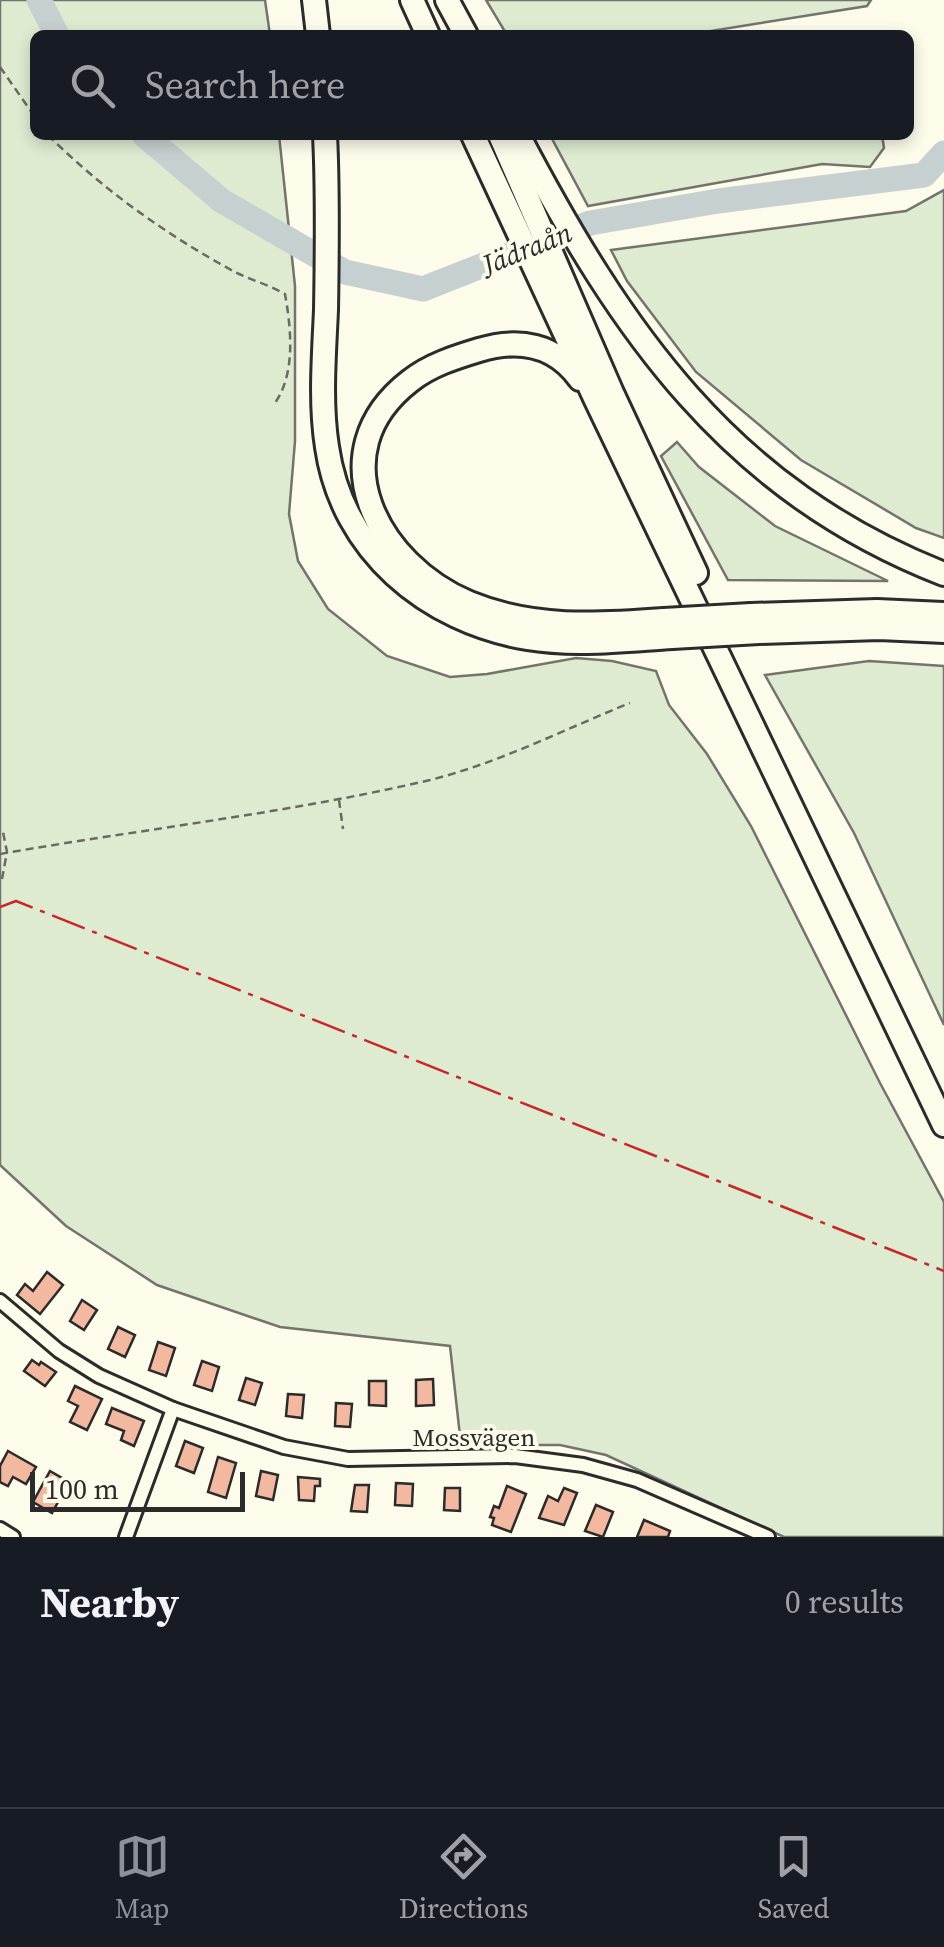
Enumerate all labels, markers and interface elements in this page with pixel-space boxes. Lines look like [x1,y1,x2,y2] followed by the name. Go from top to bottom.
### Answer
[30,30,914,140] search box
[65,58,120,113] icon: search
[145,59,345,111] text: Search here
[473,213,577,285] water label: Jädraån
[413,1420,535,1454] street label: Mossvägen
[30,1467,245,1512] scale bar
[45,1470,119,1508] text: 100 m
[40,1573,179,1631] text: Nearby
[785,1580,904,1624] text: 0 results
[115,1829,170,1927] tab: Map
[399,1829,528,1927] tab: Directions
[758,1829,829,1927] tab: Saved

